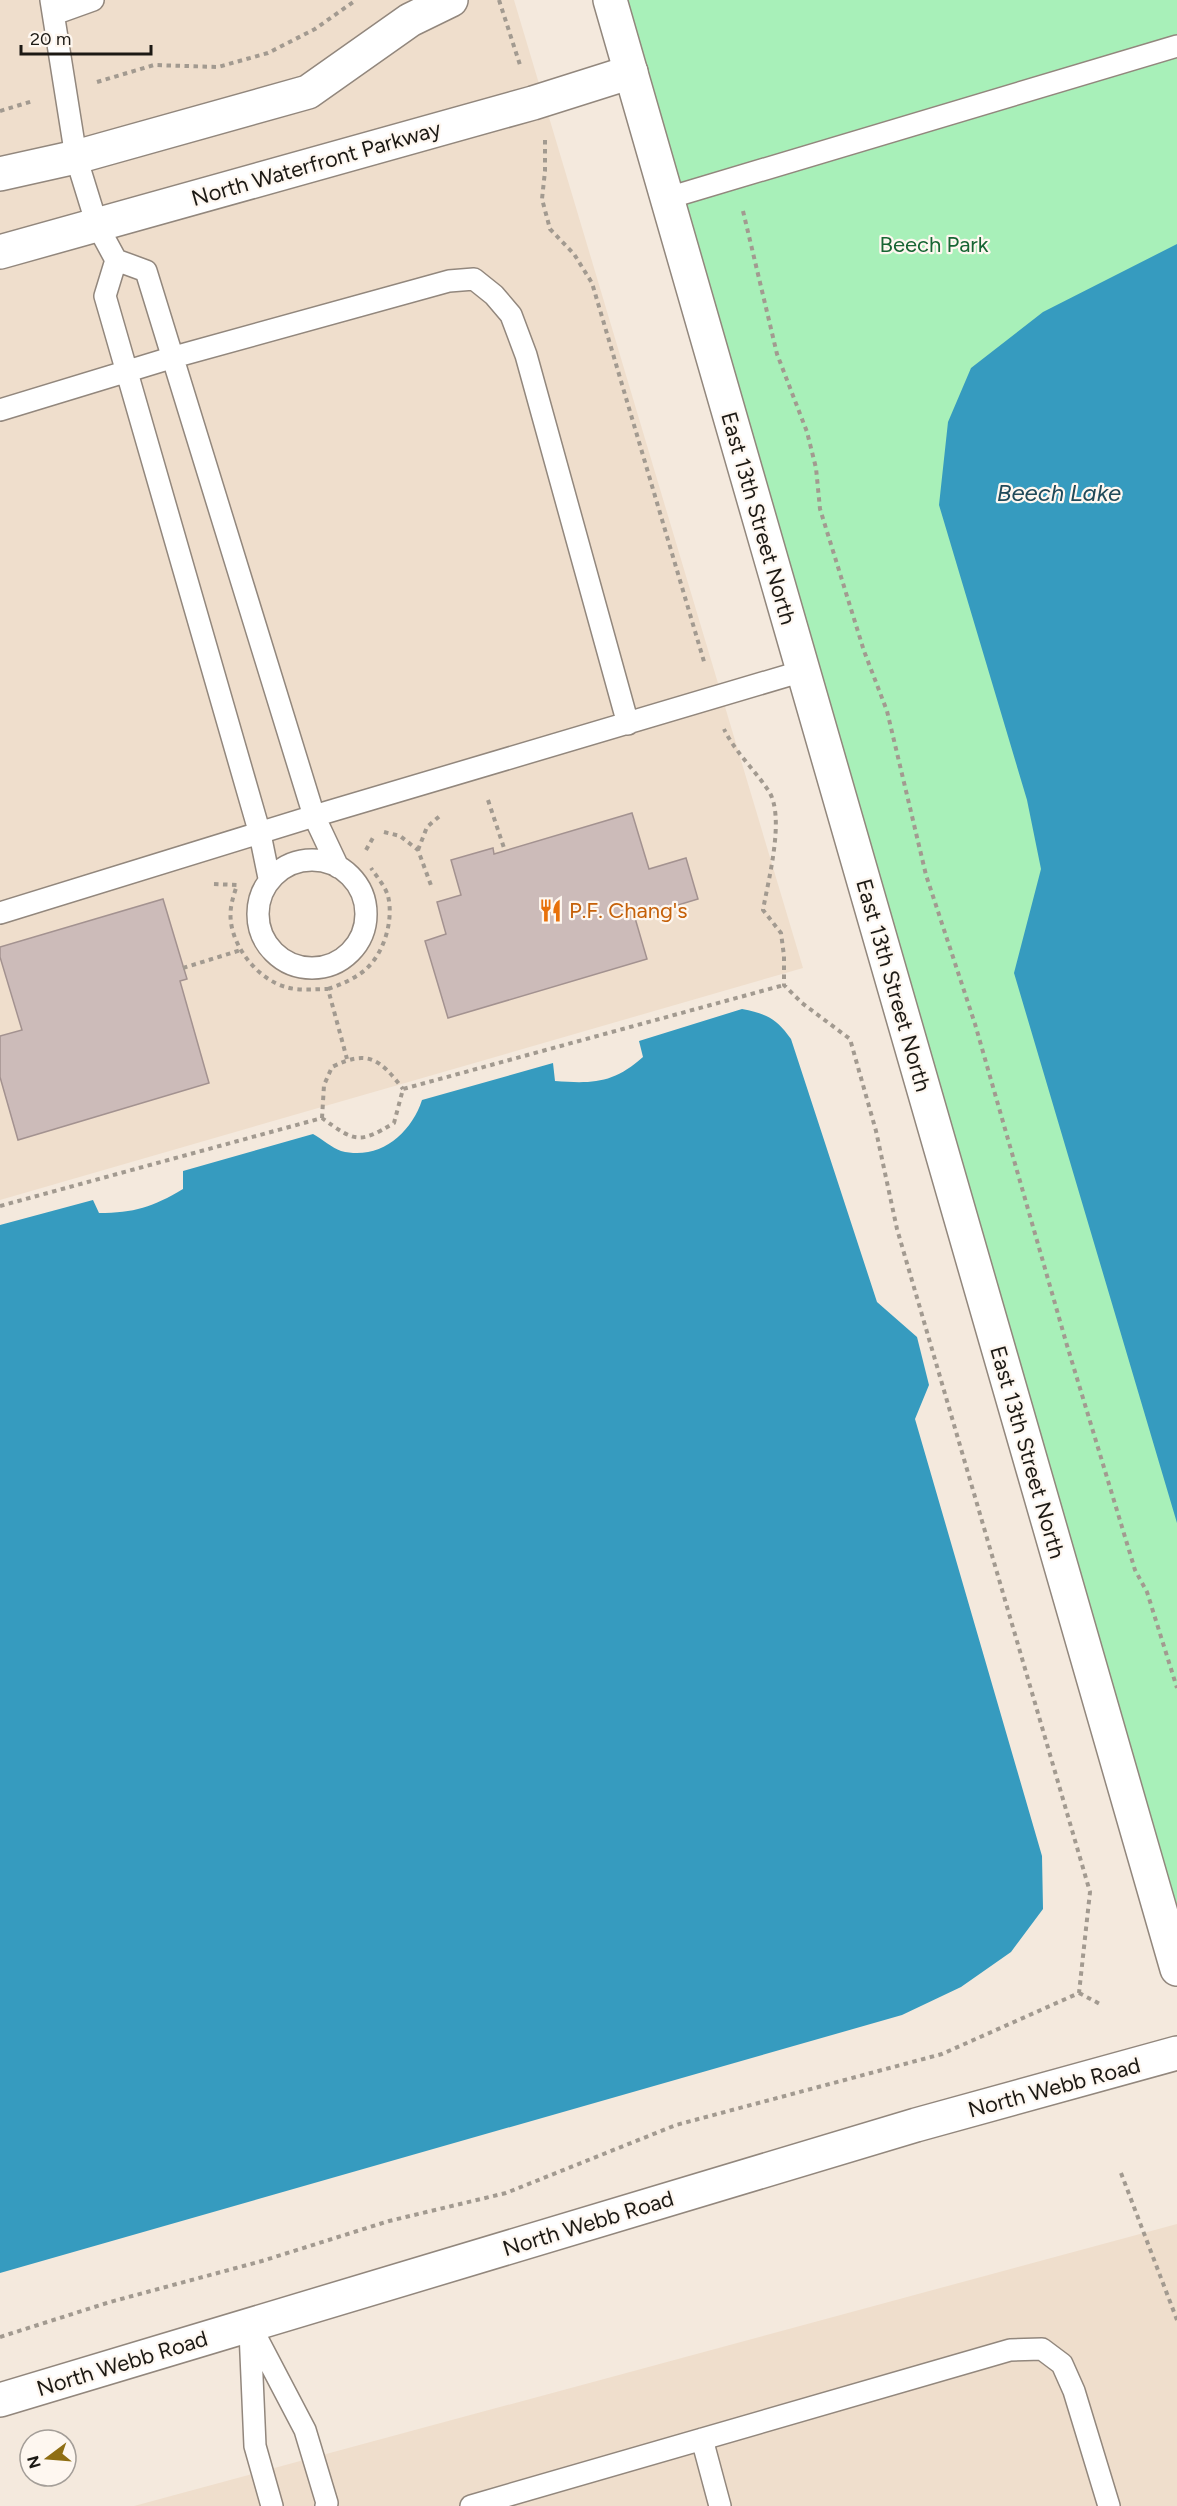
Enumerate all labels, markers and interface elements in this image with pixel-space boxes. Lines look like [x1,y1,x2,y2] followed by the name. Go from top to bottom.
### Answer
[21,18,152,56] scale bar
[30,28,71,50] text: 20 m
[188,115,444,212] street label: North Waterfront Parkway
[880,231,989,258] park label: Beech Park
[715,409,802,628] street label: East 13th Street North
[997,478,1121,507] water label: Beech Lake
[850,876,937,1095] street label: East 13th Street North
[538,897,564,923] restaurant icon: P.F. Chang's
[569,897,687,924] place label: P.F. Chang's
[984,1343,1071,1562] street label: East 13th Street North
[965,2051,1143,2123] street label: North Webb Road
[499,2185,677,2262] street label: North Webb Road
[33,2325,211,2402] street label: North Webb Road
[18,2428,78,2488] north arrow
[23,2453,45,2471] text: N

